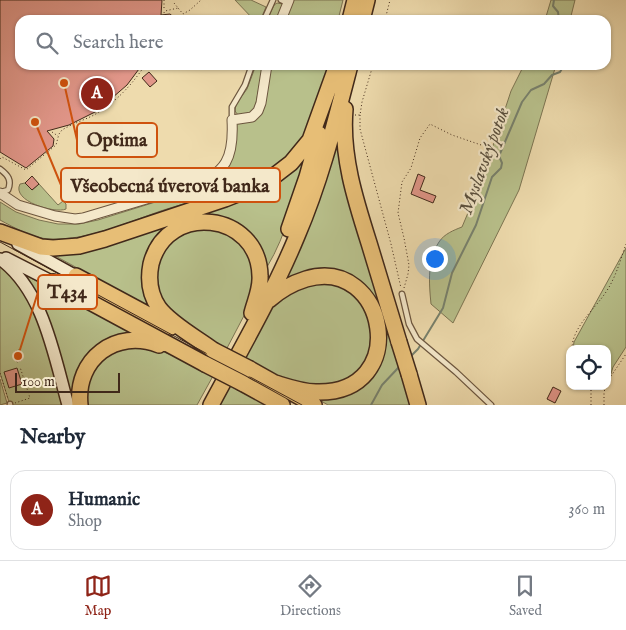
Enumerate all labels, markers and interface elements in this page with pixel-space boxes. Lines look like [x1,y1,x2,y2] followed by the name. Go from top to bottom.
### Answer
[15,15,611,70] search box
[33,29,61,57] icon: search
[73,31,164,55] text: Search here
[81,75,113,113] pin: A
[455,104,516,218] water label: Myslavský potok
[77,123,157,157] callout: Optima
[87,129,148,153] text: Optima
[61,168,280,202] callout: Všeobecná úverová banka
[69,175,270,199] text: Všeobecná úverová banka
[422,246,448,272] your location
[38,275,97,309] callout: T434
[46,281,87,305] text: T434
[566,345,611,390] map controls
[566,345,611,390] button: locate
[15,370,120,393] scale bar
[22,373,55,391] text: 100 m
[20,424,85,451] text: Nearby
[68,488,140,512] text: Humanic
[32,500,42,520] text: A
[569,500,605,520] text: 360 m
[68,512,102,532] text: Shop
[84,572,112,620] tab: Map
[280,572,341,620] tab: Directions
[509,572,542,620] tab: Saved

